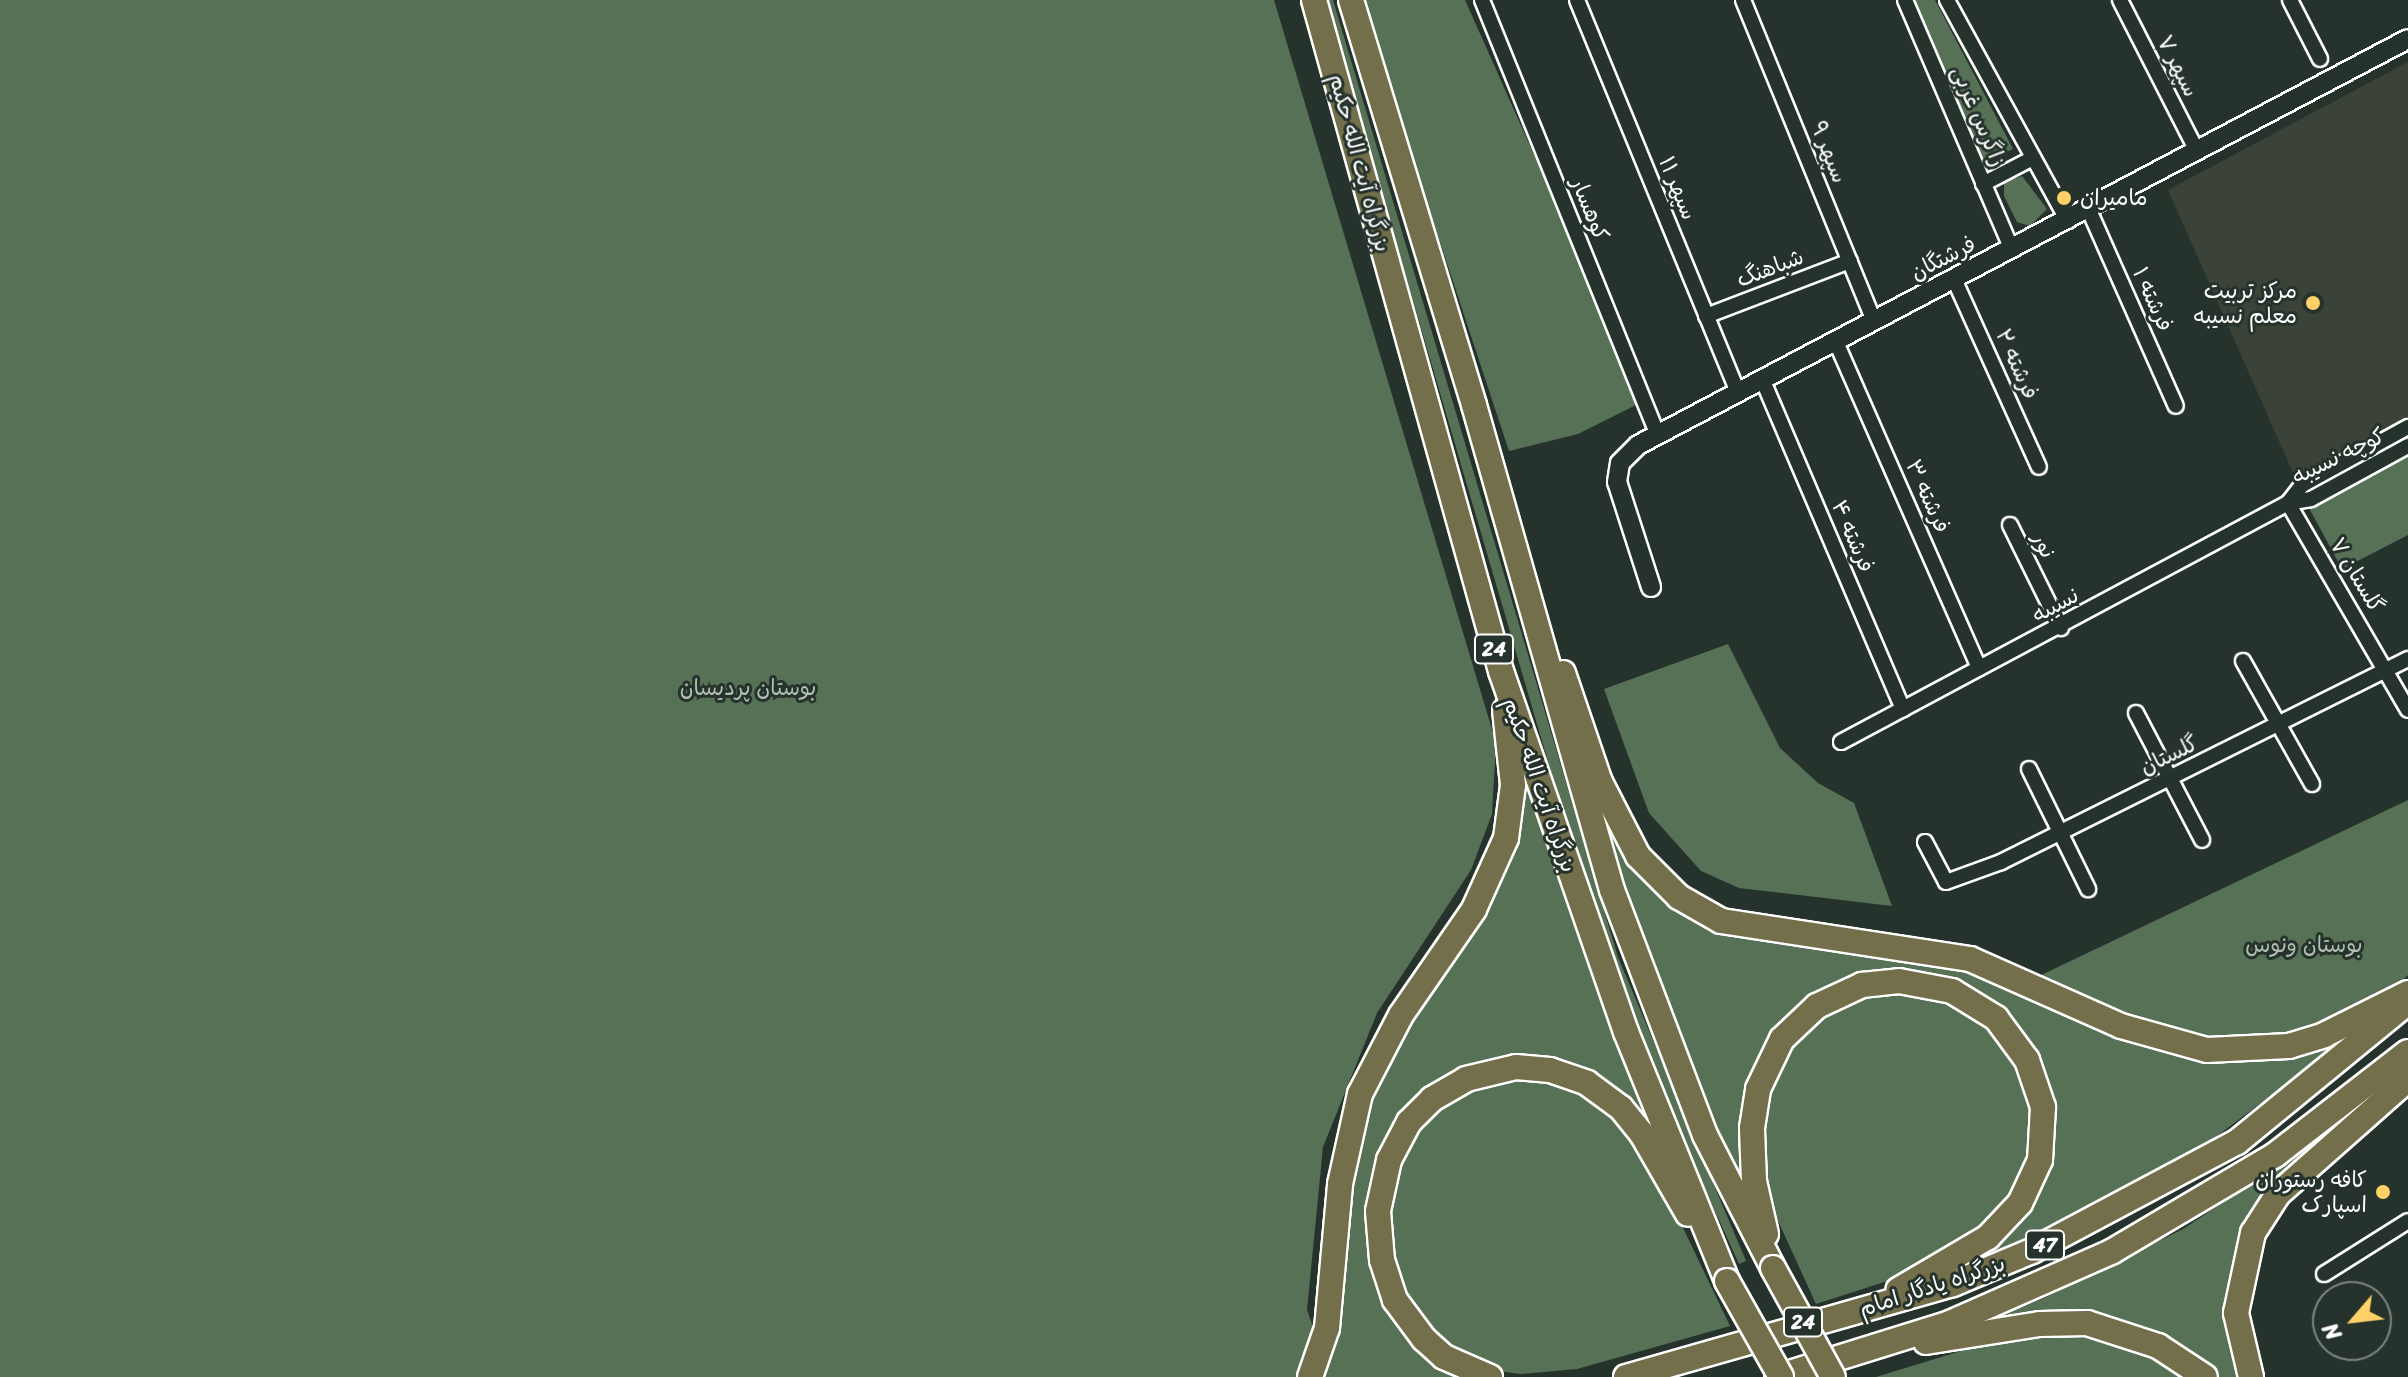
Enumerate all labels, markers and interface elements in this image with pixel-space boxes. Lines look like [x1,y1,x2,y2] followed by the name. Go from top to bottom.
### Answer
[2151,31,2205,101] street label: سپهر ۷
[1946,62,2012,170] street label: زاگرس غربی
[1324,71,1396,255] street label: بزرگراه آیت الله حکیم
[1805,117,1853,187] street label: سپهر ۹
[1653,152,1703,224] street label: سپهر ۱۱
[1565,174,1615,244] street label: کوهسار
[2080,185,2147,211] place label: مامیران
[2055,189,2073,207] marker: مامیران
[1906,230,1980,286] street label: فرشتگان
[1733,243,1807,293] street label: شباهنگ
[2127,263,2179,335] street label: فرشته ۱
[2193,277,2297,328] place label: مرکز تربیت معلم نسیبه
[2304,294,2322,312] marker: مرکز تربیت معلم نسیبه
[1990,325,2044,403] street label: فرشته ۲
[2287,422,2389,490] street label: کوچه نسیبه
[1900,455,1956,537] street label: فرشته ۳
[1826,496,1880,576] street label: فرشته ۴
[2027,528,2061,562] street label: نور
[2324,533,2390,617] street label: گلستان ۷
[2027,582,2083,628] street label: نسیبه
[1472,633,1516,665] road number: 24
[680,675,816,701] park label: بوستان پردیسان
[1498,694,1582,876] street label: بزرگراه آیت الله حکیم
[2136,730,2202,780] street label: گلستان
[2245,932,2363,958] park label: بوستان ونوس
[2255,1166,2367,1218] place label: کافه رستوران اسپارک
[2374,1183,2392,1201] marker: کافه رستوران اسپارک
[2025,1229,2065,1261] road number: 47
[1856,1250,2008,1322] street label: بزرگراه یادگار امام
[2312,1281,2392,1361] north arrow
[1781,1306,1825,1338] road number: 24
[2311,1316,2353,1347] text: N

